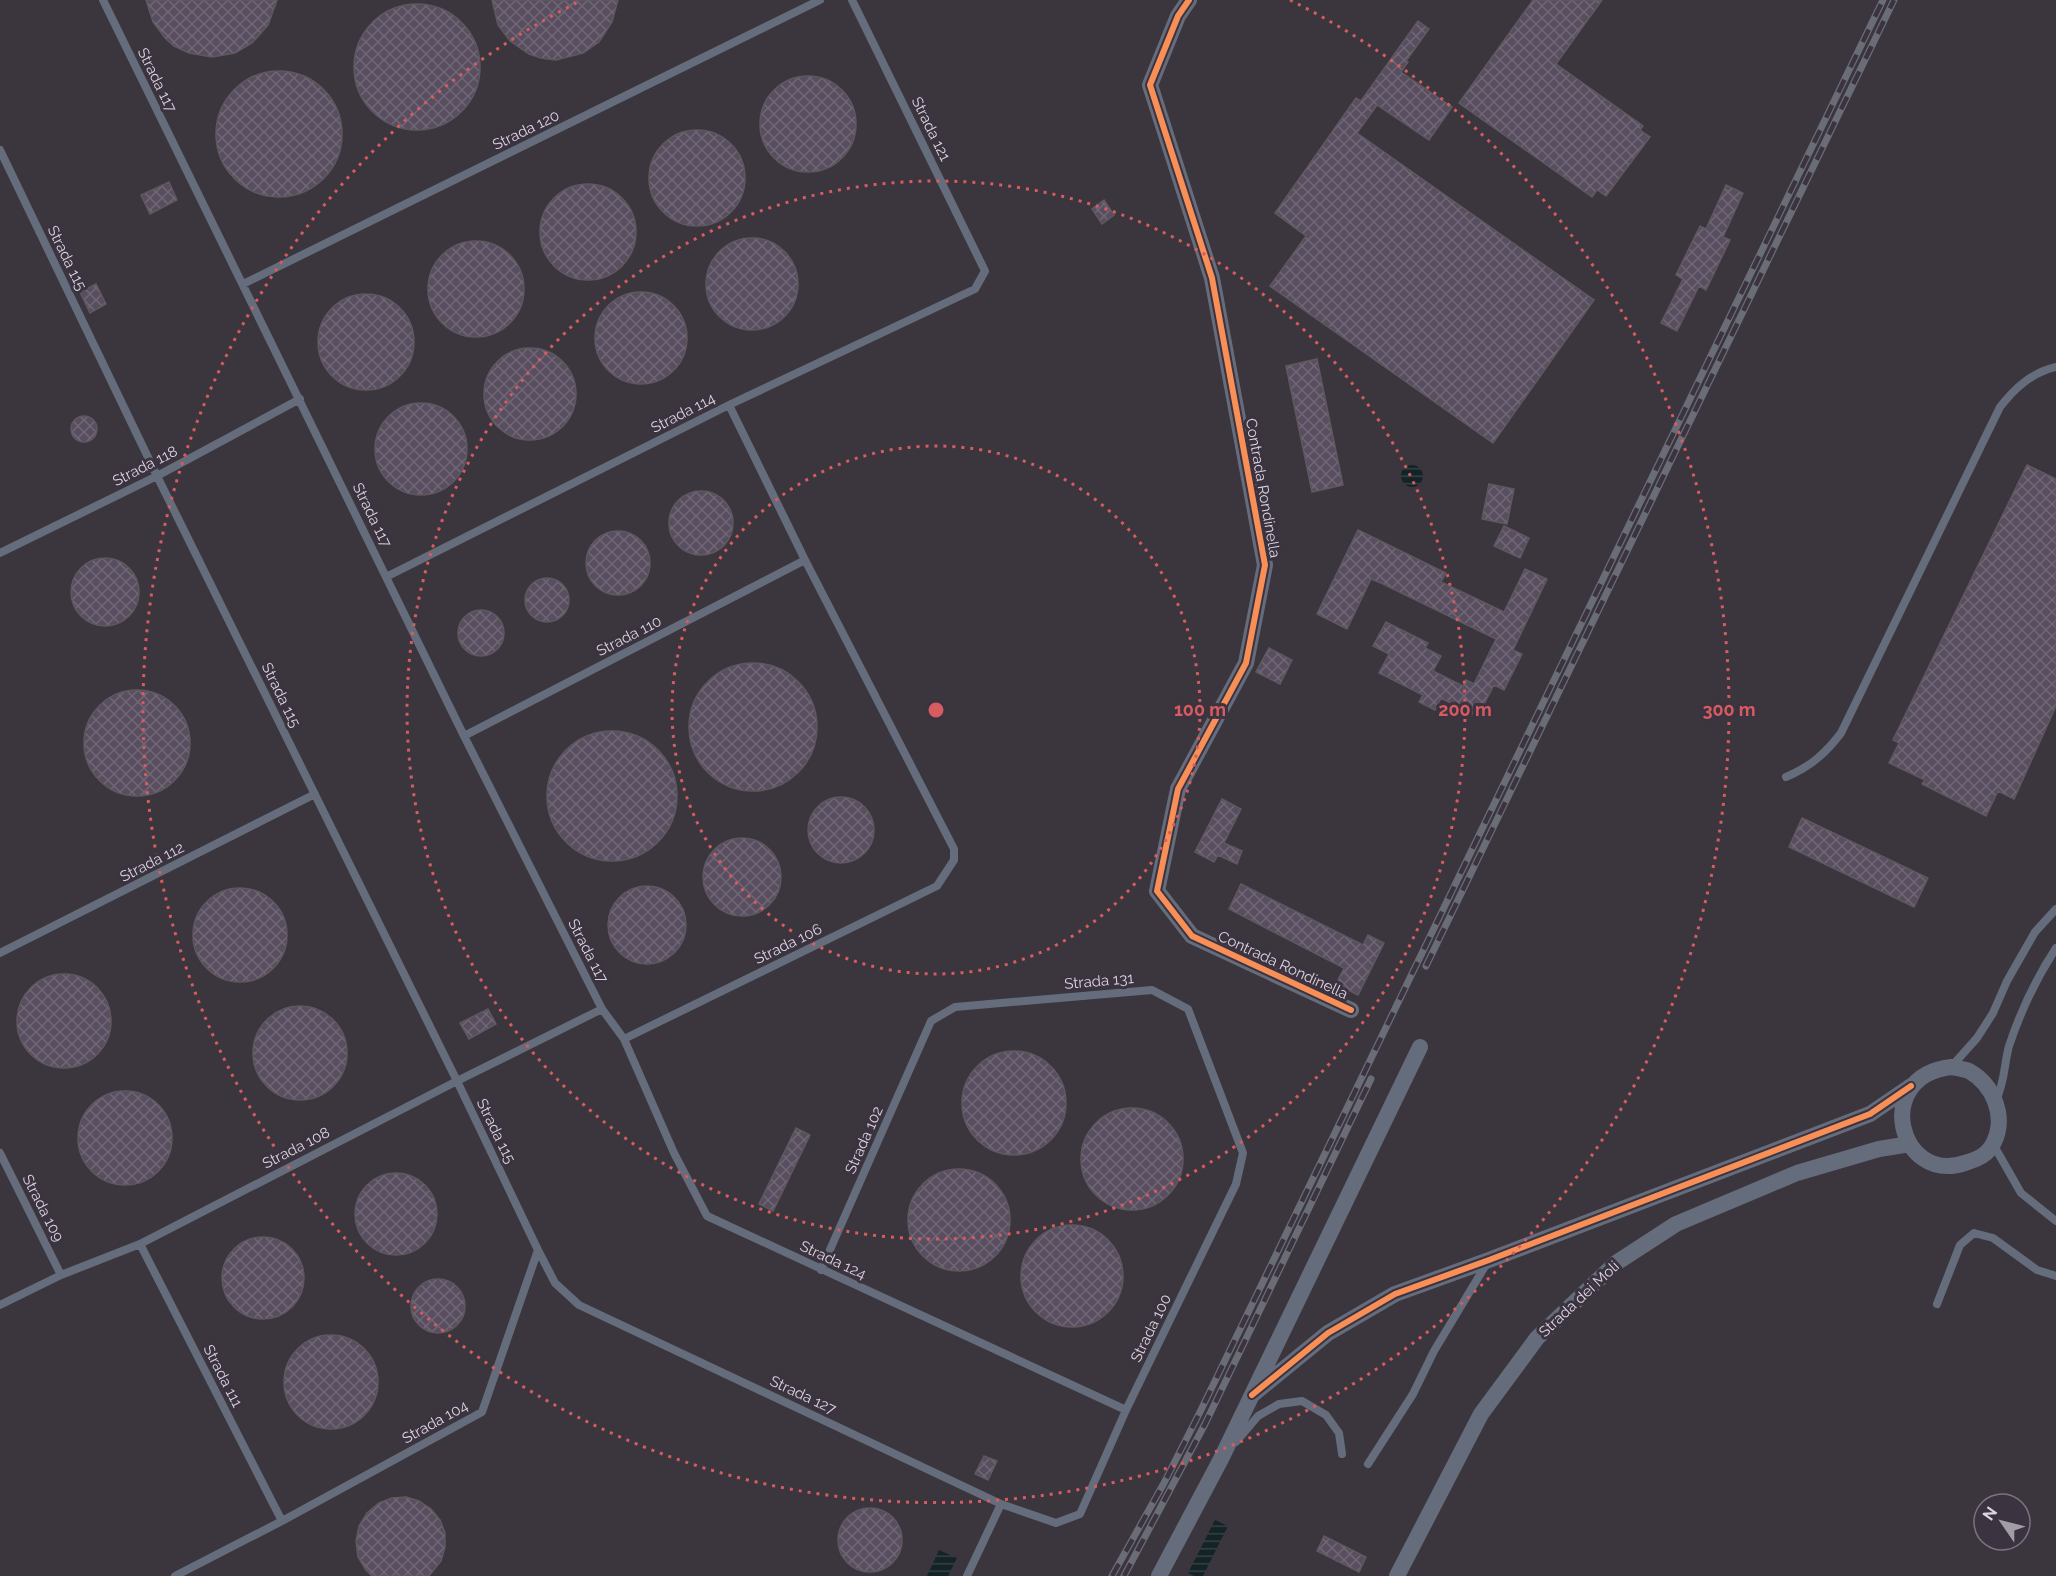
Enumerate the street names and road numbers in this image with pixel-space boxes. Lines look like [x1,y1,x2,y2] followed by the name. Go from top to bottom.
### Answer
[134,45,180,115] street label: Strada 117
[908,94,955,165] street label: Strada 121
[490,106,562,154] street label: Strada 120
[44,223,90,293] street label: Strada 115
[648,389,718,437] street label: Strada 114
[1242,417,1284,559] street label: Contrada Rondinella
[110,442,181,490] street label: Strada 118
[349,480,395,550] street label: Strada 117
[593,612,665,660] street label: Strada 110
[258,660,304,730] street label: Strada 115
[117,838,187,886] street label: Strada 112
[564,916,612,986] street label: Strada 117
[751,920,825,968] street label: Strada 106
[1215,927,1351,1003] street label: Contrada Rondinella
[1064,969,1135,993] street label: Strada 131
[473,1096,519,1166] street label: Strada 115
[841,1103,887,1177] street label: Strada 102
[259,1123,333,1173] street label: Strada 108
[18,1171,68,1245] street label: Strada 109
[797,1237,869,1283] street label: Strada 124
[1535,1257,1623,1341] street label: Strada dei Moli
[1127,1291,1175,1365] street label: Strada 100
[200,1342,247,1411] street label: Strada 111
[767,1372,839,1418] street label: Strada 127
[399,1397,471,1447] street label: Strada 104

